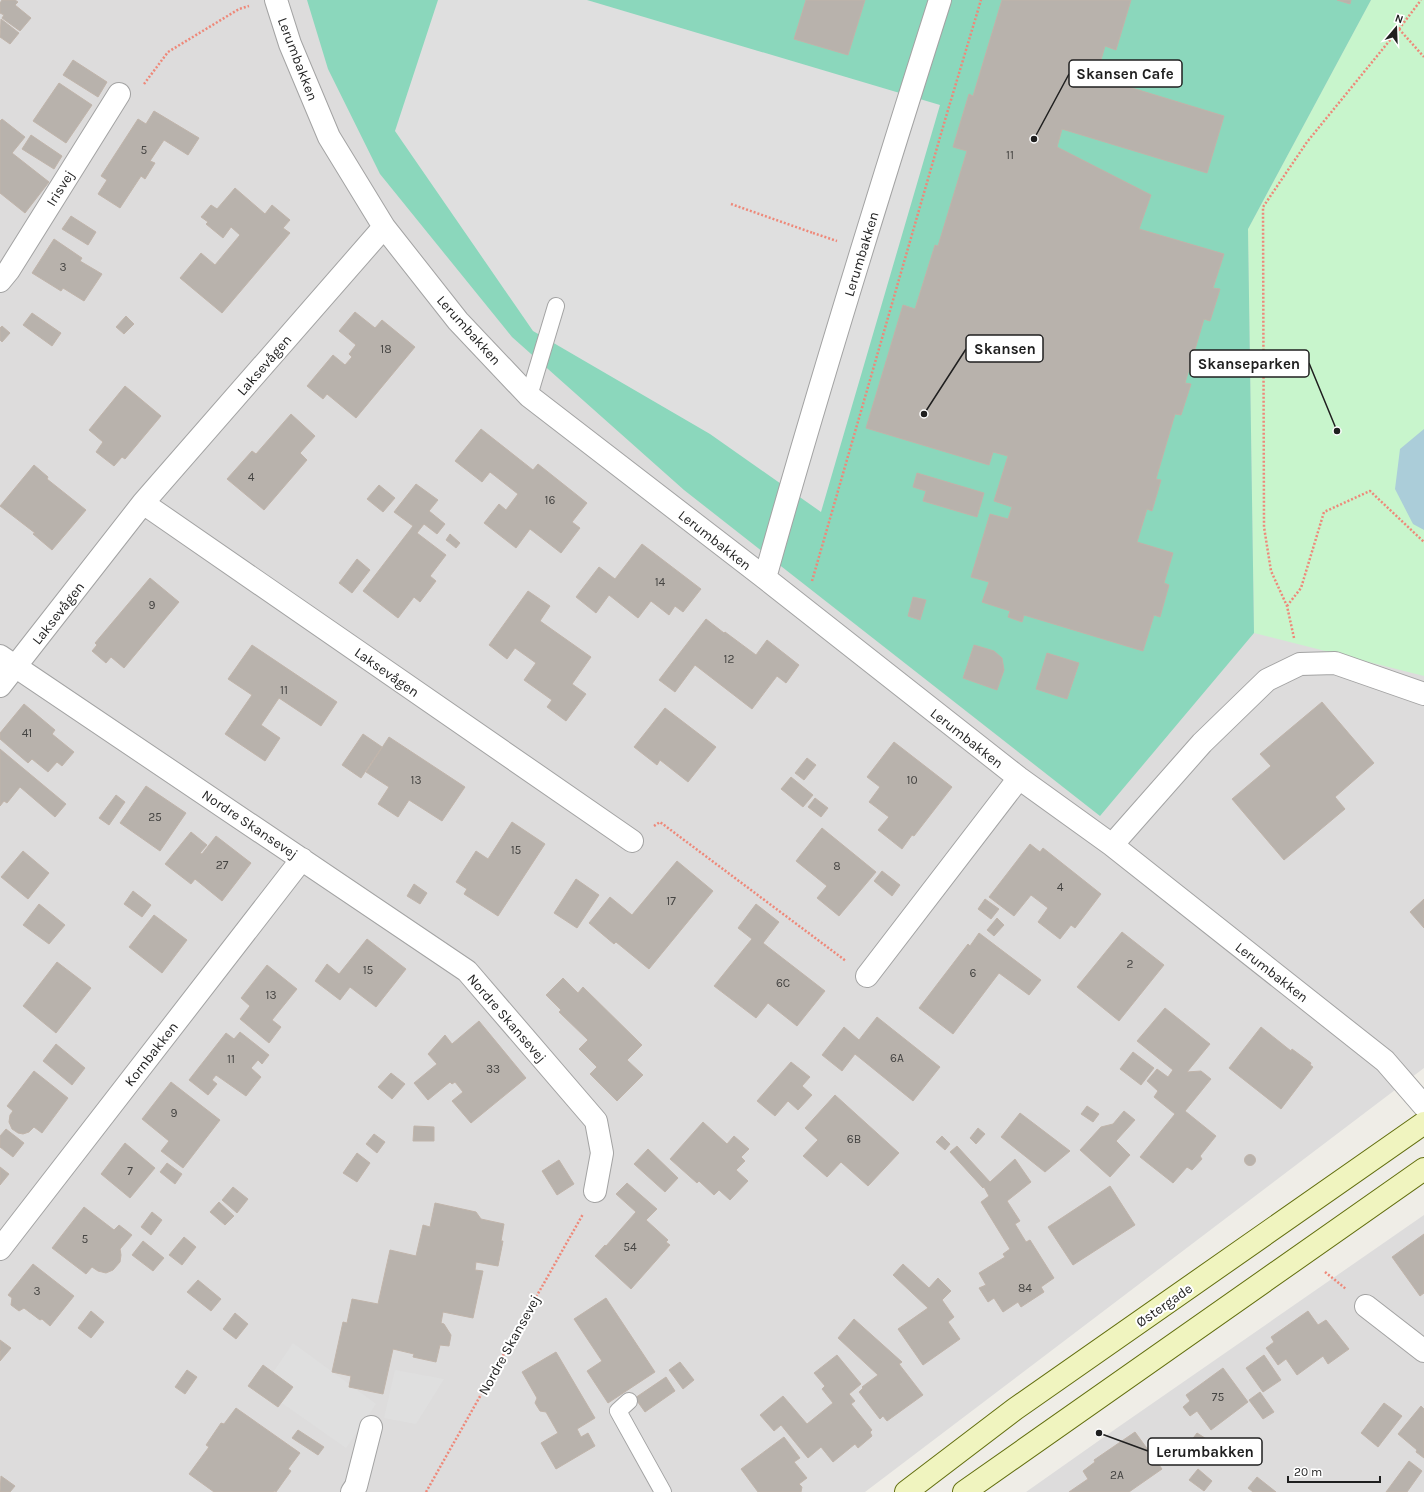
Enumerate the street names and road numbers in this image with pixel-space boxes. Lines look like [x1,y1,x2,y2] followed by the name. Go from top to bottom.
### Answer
[274,15,321,103] street label: Lerumbakken
[43,167,78,209] street label: Irisvej
[841,210,882,299] street label: Lerumbakken
[433,292,504,369] street label: Lerumbakken
[233,331,295,399] street label: Laksevågen
[675,507,755,574] street label: Lerumbakken
[29,579,88,648] street label: Laksevågen
[351,644,422,701] street label: Laksevågen
[927,705,1007,772] street label: Lerumbakken
[199,786,301,863] street label: Nordre Skansevej
[1232,939,1312,1006] street label: Lerumbakken
[464,971,550,1066] street label: Nordre Skansevej
[121,1019,182,1090] street label: Kornbakken
[1133,1280,1196,1331] street label: Østergade
[475,1292,544,1398] street label: Nordre Skansevej

